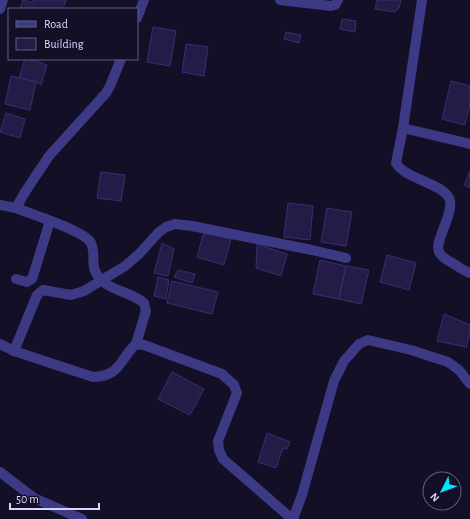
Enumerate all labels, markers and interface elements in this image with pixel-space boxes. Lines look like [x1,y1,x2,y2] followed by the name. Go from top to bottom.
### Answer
[8,8,138,60] legend
[44,18,68,30] text: Road
[44,38,84,50] text: Building
[422,471,462,511] north arrow
[10,485,99,511] scale bar
[428,491,442,504] text: N
[16,493,39,505] text: 50 m

